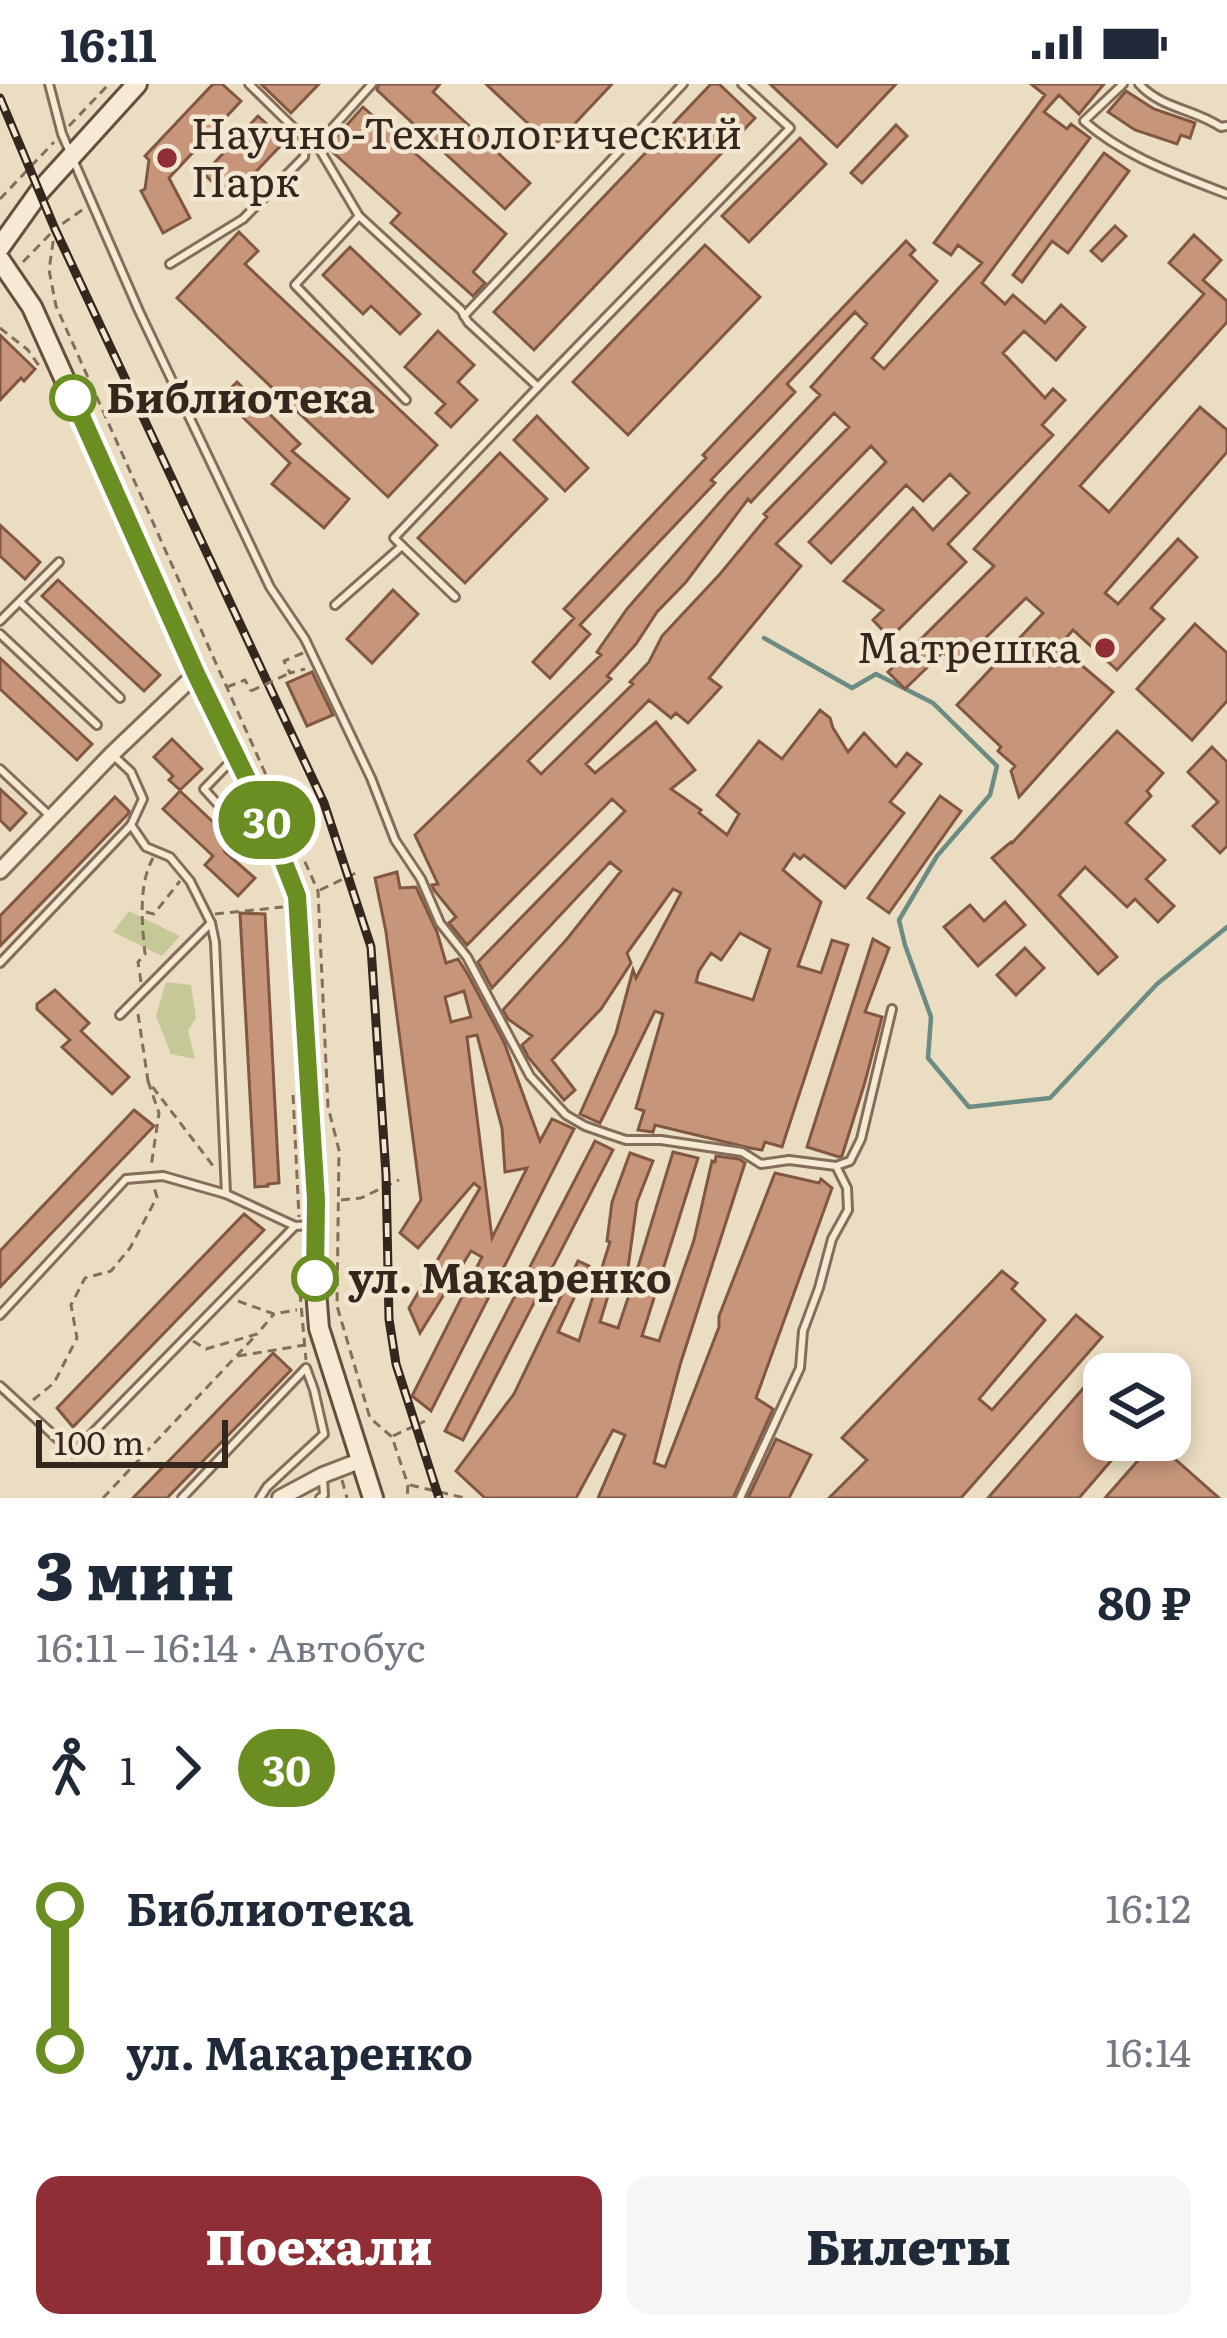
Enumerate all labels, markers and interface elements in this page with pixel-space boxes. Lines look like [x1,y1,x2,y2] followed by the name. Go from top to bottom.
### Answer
[60,9,157,76] text: 16:11
[191,100,742,210] place label: Научно-Технологический Парк
[154,145,180,171] marker: Научно-Технологический Парк
[106,364,375,426] place label: Библиотека
[51,376,95,420] marker: Библиотека
[857,614,1081,676] place label: Матрешка
[1092,635,1118,661] marker: Матрешка
[213,781,321,859] line badge: 30
[242,789,292,851] text: 30
[348,1244,672,1306] place label: ул. Макаренко
[293,1256,337,1300] marker: ул. Макаренко
[1083,1353,1191,1461] map controls
[1083,1353,1191,1461] button: layers
[36,1414,228,1467] scale bar
[54,1416,144,1465] text: 100 m
[36,1522,234,1620] text: 3 мин
[1098,1567,1191,1634] text: 80 ₽
[36,1616,425,1674] text: 16:11 – 16:14 · Автобус
[36,1735,102,1801] icon: walk
[154,1735,220,1801] icon: forward
[262,1737,311,1799] text: 30
[120,1739,136,1797] text: 1
[126,1873,413,1940] text: Библиотека
[1106,1877,1191,1935] text: 16:12
[126,2017,473,2084] text: ул. Макаренко
[1105,2021,1191,2079] text: 16:14
[36,2176,602,2314] button: Поехали
[626,2176,1191,2314] button: Билеты

